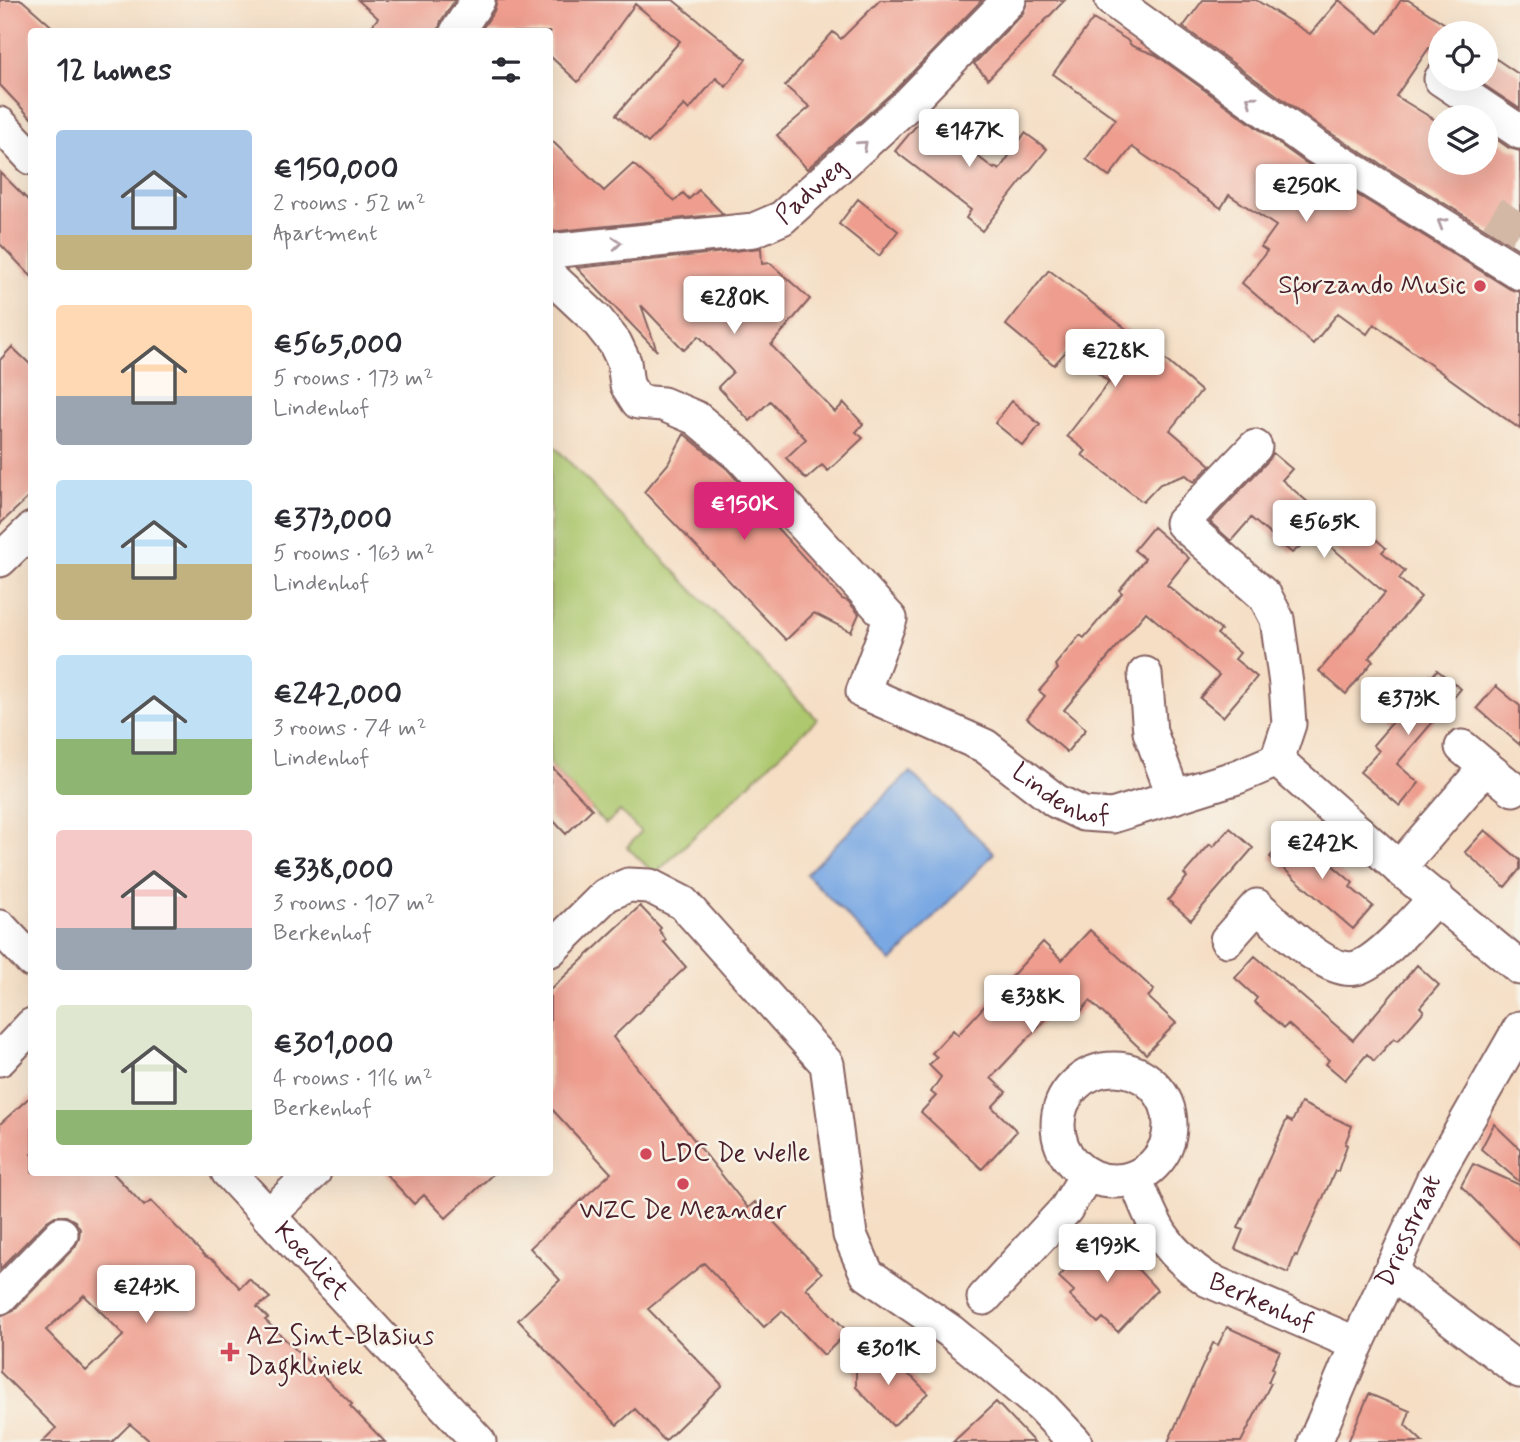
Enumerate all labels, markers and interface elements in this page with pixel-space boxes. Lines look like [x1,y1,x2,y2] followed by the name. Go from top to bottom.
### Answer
[1428,21,1498,175] map controls
[1428,21,1498,91] button: locate
[56,51,172,90] text: 12 homes
[487,51,525,89] icon: filters
[1246,96,1259,108] one-way arrow
[1428,105,1498,175] button: layers
[920,110,1018,169] pin: €147K
[935,117,1003,147] text: €147K
[855,141,868,154] one-way arrow
[273,150,399,189] text: €150,000
[768,151,854,233] street label: Padweg
[112,158,196,242] icon: home
[1257,164,1355,224] pin: €250K
[1272,172,1340,202] text: €250K
[273,189,426,219] text: 2 rooms · 52 m²
[273,219,378,249] text: Apartment
[1436,219,1449,232] one-way arrow
[612,236,623,251] one-way arrow
[1278,269,1466,305] place label: Sforzando Music
[685,276,783,336] pin: €280K
[1472,278,1488,294] marker: Sforzando Music
[699,284,769,314] text: €280K
[273,325,402,364] text: €565,000
[1066,330,1164,389] pin: €228K
[112,333,196,417] icon: home
[1081,337,1149,367] text: €228K
[273,364,433,394] text: 5 rooms · 173 m²
[273,394,369,424] text: Lindenhof
[695,482,793,542] pin: €150K
[710,490,778,520] text: €150K
[273,500,392,539] text: €373,000
[1275,500,1373,560] pin: €565K
[112,508,196,592] icon: home
[1289,508,1359,538] text: €565K
[273,539,435,569] text: 5 rooms · 163 m²
[273,569,369,599] text: Lindenhof
[273,675,402,714] text: €242,000
[1359,678,1457,737] pin: €373K
[112,683,196,767] icon: home
[1377,685,1439,715] text: €373K
[273,714,427,744] text: 3 rooms · 74 m²
[273,744,369,774] text: Lindenhof
[1004,756,1111,833] street label: Lindenhof
[1273,822,1371,881] pin: €242K
[1287,829,1357,859] text: €242K
[273,850,394,889] text: €338,000
[112,858,196,942] icon: home
[273,889,435,919] text: 3 rooms · 107 m²
[273,919,372,949] text: Berkenhof
[983,976,1081,1035] pin: €338K
[1000,983,1064,1013] text: €338K
[273,1025,394,1064] text: €301,000
[112,1033,196,1117] icon: home
[273,1064,433,1094] text: 4 rooms · 116 m²
[273,1094,372,1124] text: Berkenhof
[660,1137,810,1171] place label: LDC De Welle
[638,1146,654,1162] marker: LDC De Welle
[1369,1169,1450,1293] street label: Driesstraat
[675,1176,691,1192] marker: WZC De Meander
[579,1194,787,1228] place label: WZC De Meander
[266,1215,356,1308] street label: Koevliet
[1058,1224,1156,1284] pin: €193K
[1075,1232,1139,1262] text: €193K
[1203,1265,1319,1341] street label: Berkenhof
[97,1266,195,1325] pin: €243K
[113,1273,179,1303] text: €243K
[246,1320,434,1387] place label: AZ Sint-Blasius Dagkliniek
[839,1328,937,1387] pin: €301K
[856,1335,920,1365] text: €301K
[220,1342,240,1362] marker: AZ Sint-Blasius Dagkliniek

